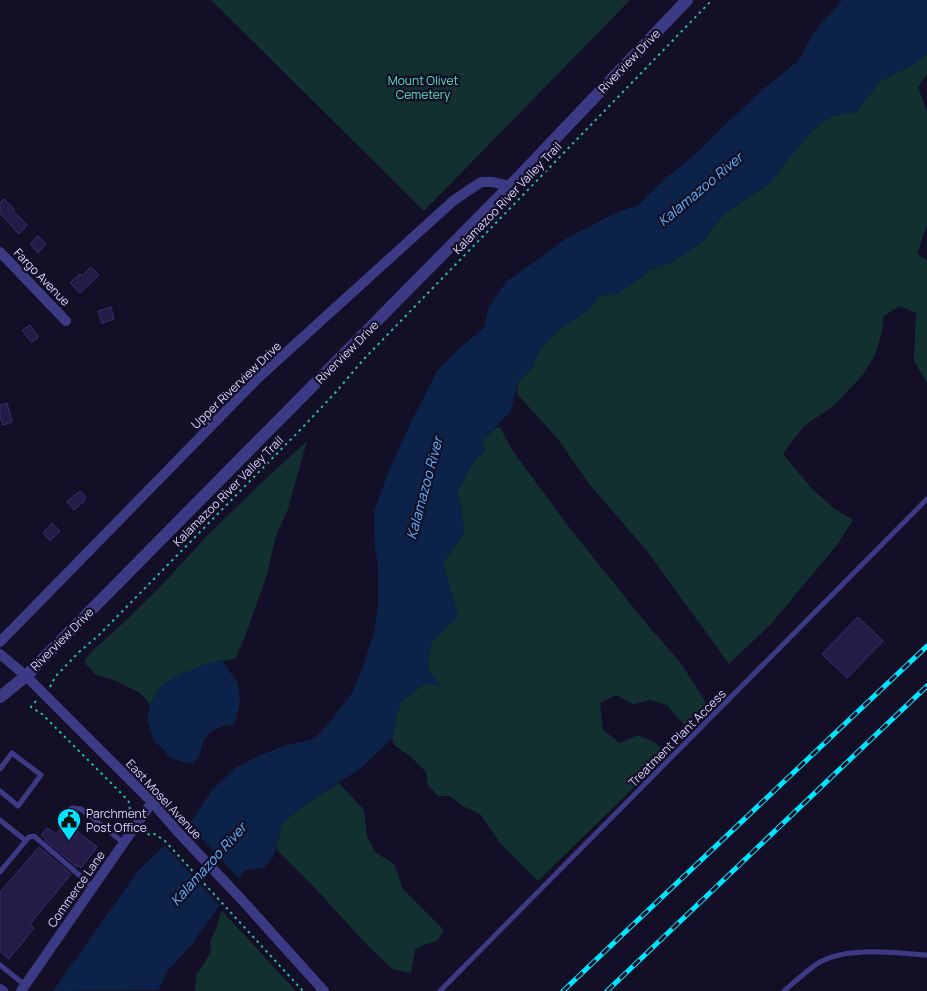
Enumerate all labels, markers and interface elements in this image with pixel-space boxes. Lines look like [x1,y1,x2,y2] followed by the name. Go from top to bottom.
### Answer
[594,25,664,97] street label: Riverview Drive
[388,72,458,103] park label: Mount Olivet Cemetery
[449,138,565,258] street label: Kalamazoo River Valley Trail
[654,147,748,230] water label: Kalamazoo River
[10,244,74,310] street label: Fargo Avenue
[312,317,382,387] street label: Riverview Drive
[187,337,285,433] street label: Upper Riverview Drive
[169,432,287,550] street label: Kalamazoo River Valley Trail
[401,433,447,541] water label: Kalamazoo River
[27,604,97,674] street label: Riverview Drive
[624,685,730,791] street label: Treatment Plant Access
[122,755,206,843] street label: East Mosel Avenue
[86,805,147,836] place label: Parchment Post Office
[56,807,82,841] public building icon: Parchment Post Office
[166,817,252,909] water label: Kalamazoo River
[43,847,109,931] street label: Commerce Lane

